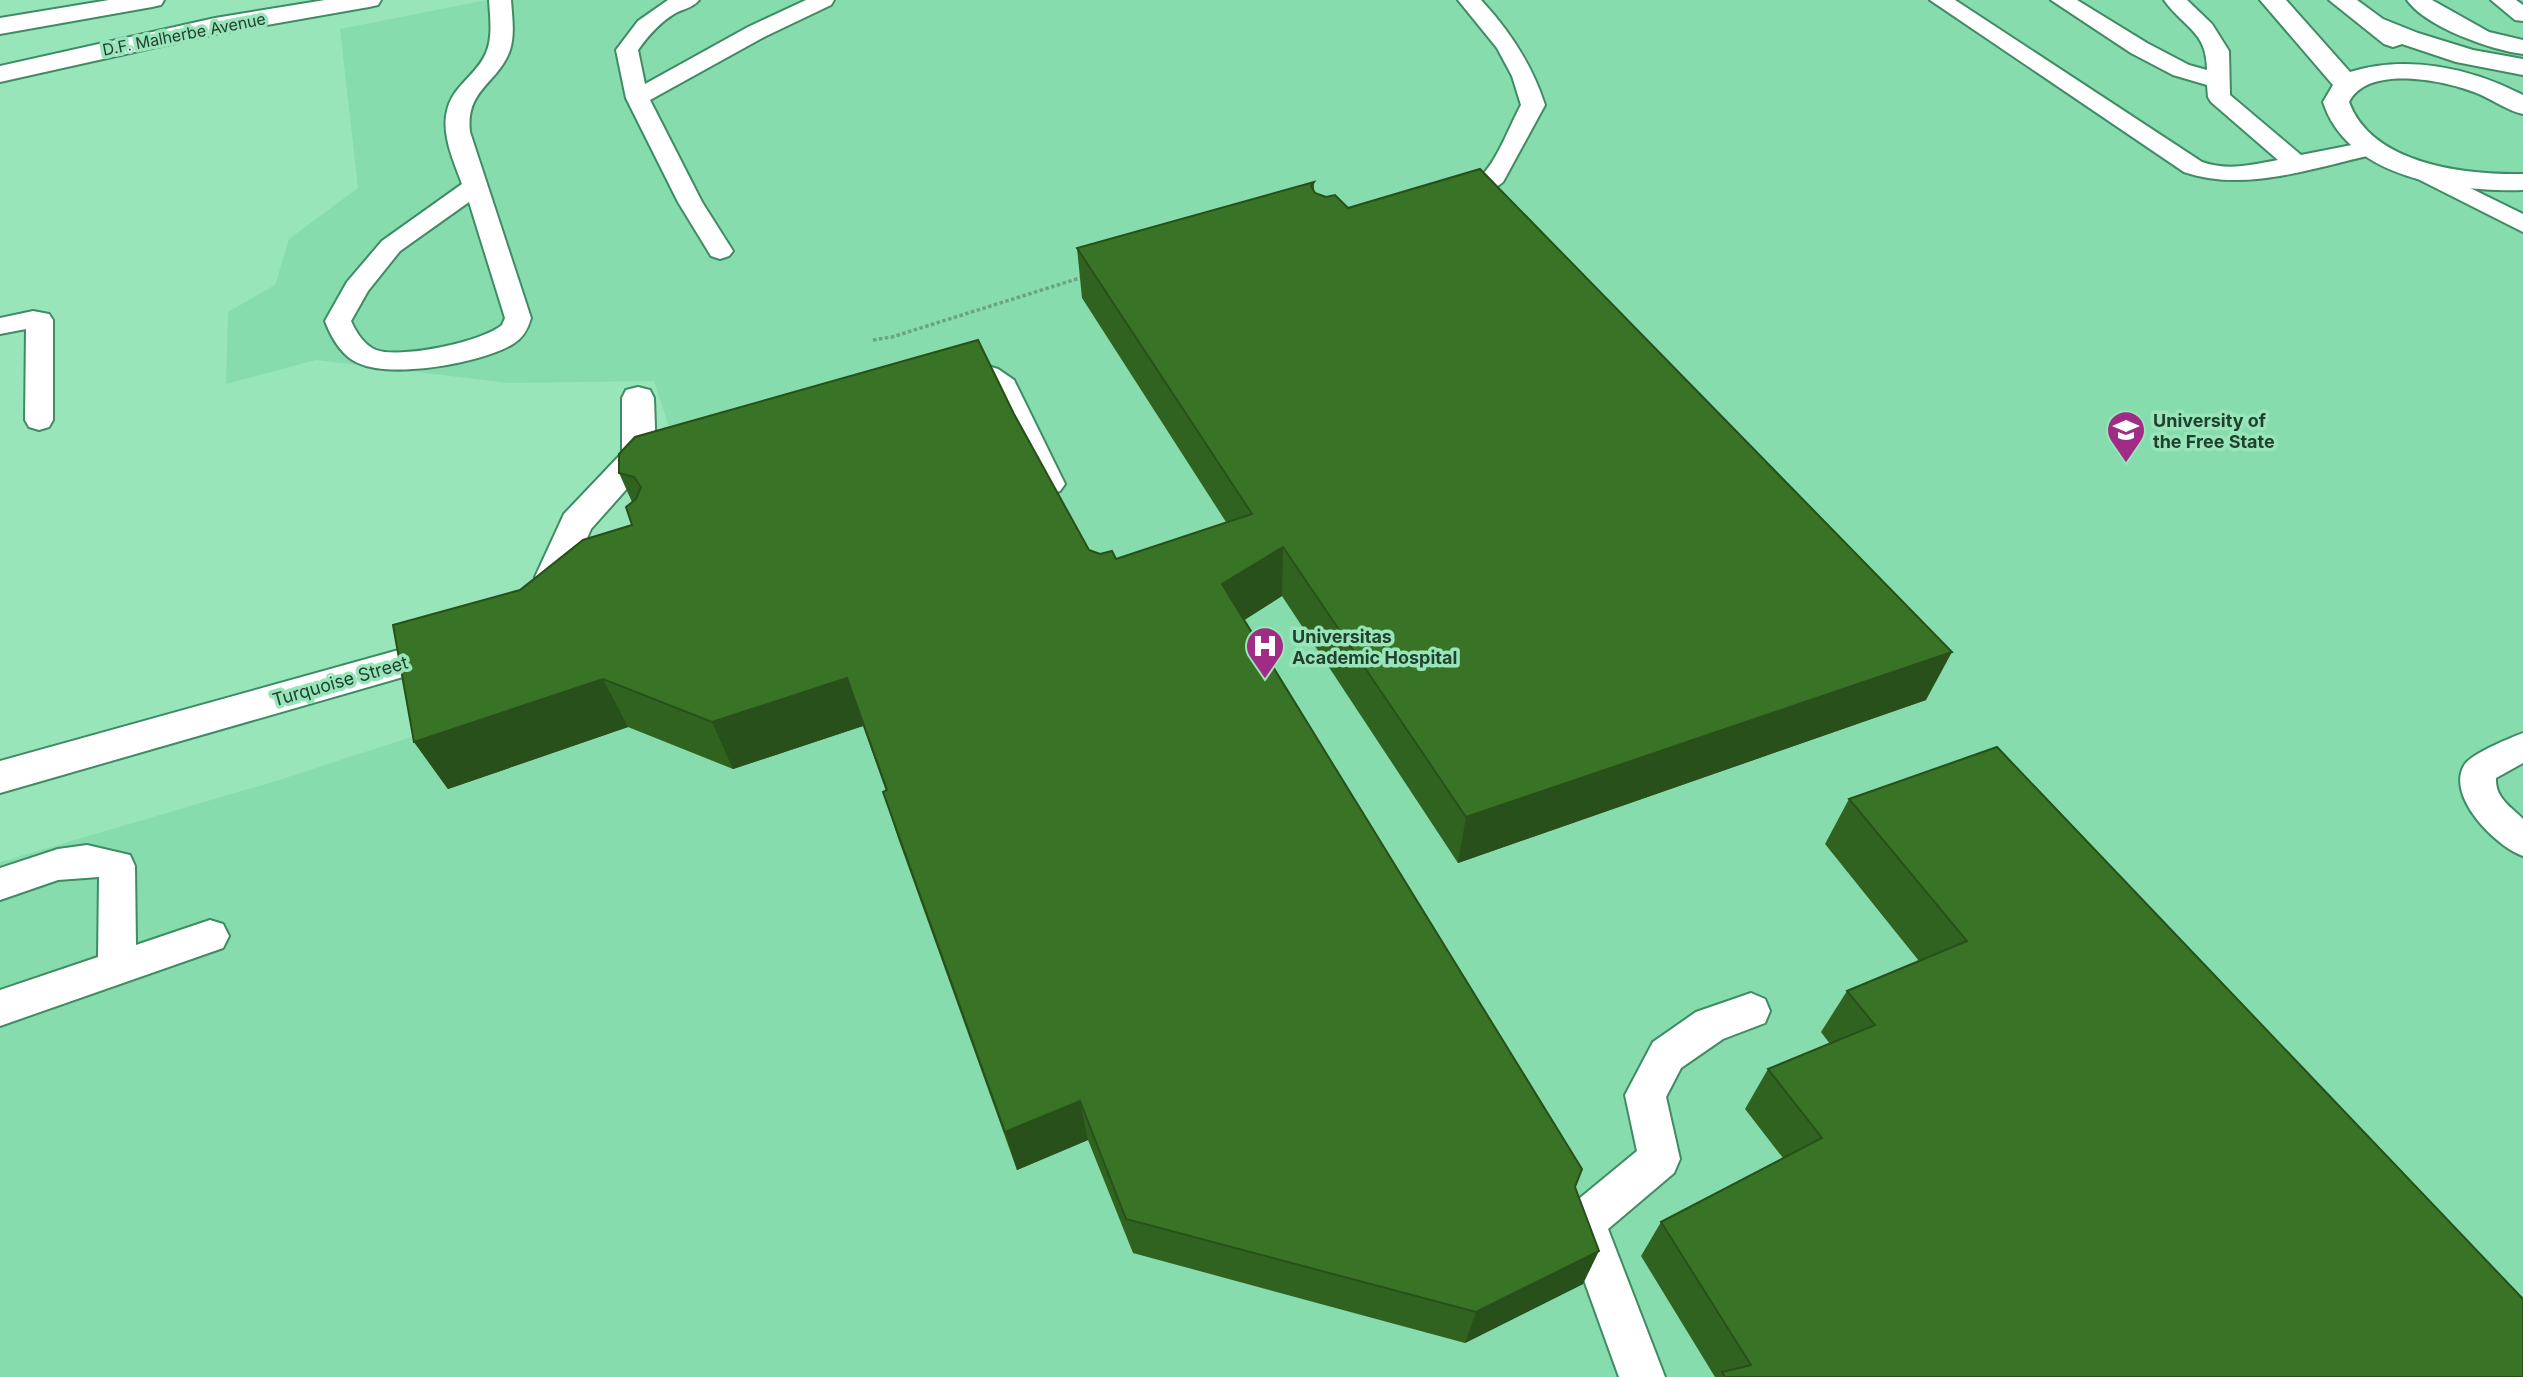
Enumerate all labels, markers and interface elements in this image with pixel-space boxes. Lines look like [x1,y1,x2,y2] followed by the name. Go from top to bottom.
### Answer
[101,8,267,60] street label: D.F. Malherbe Avenue
[2105,409,2147,464] school or university icon: University of the Free State
[2153,410,2275,452] place label: University of the Free State
[1244,625,1286,680] hospital icon: Universitas Academic Hospital
[1292,626,1457,668] place label: Universitas Academic Hospital
[270,652,410,710] street label: Turquoise Street

